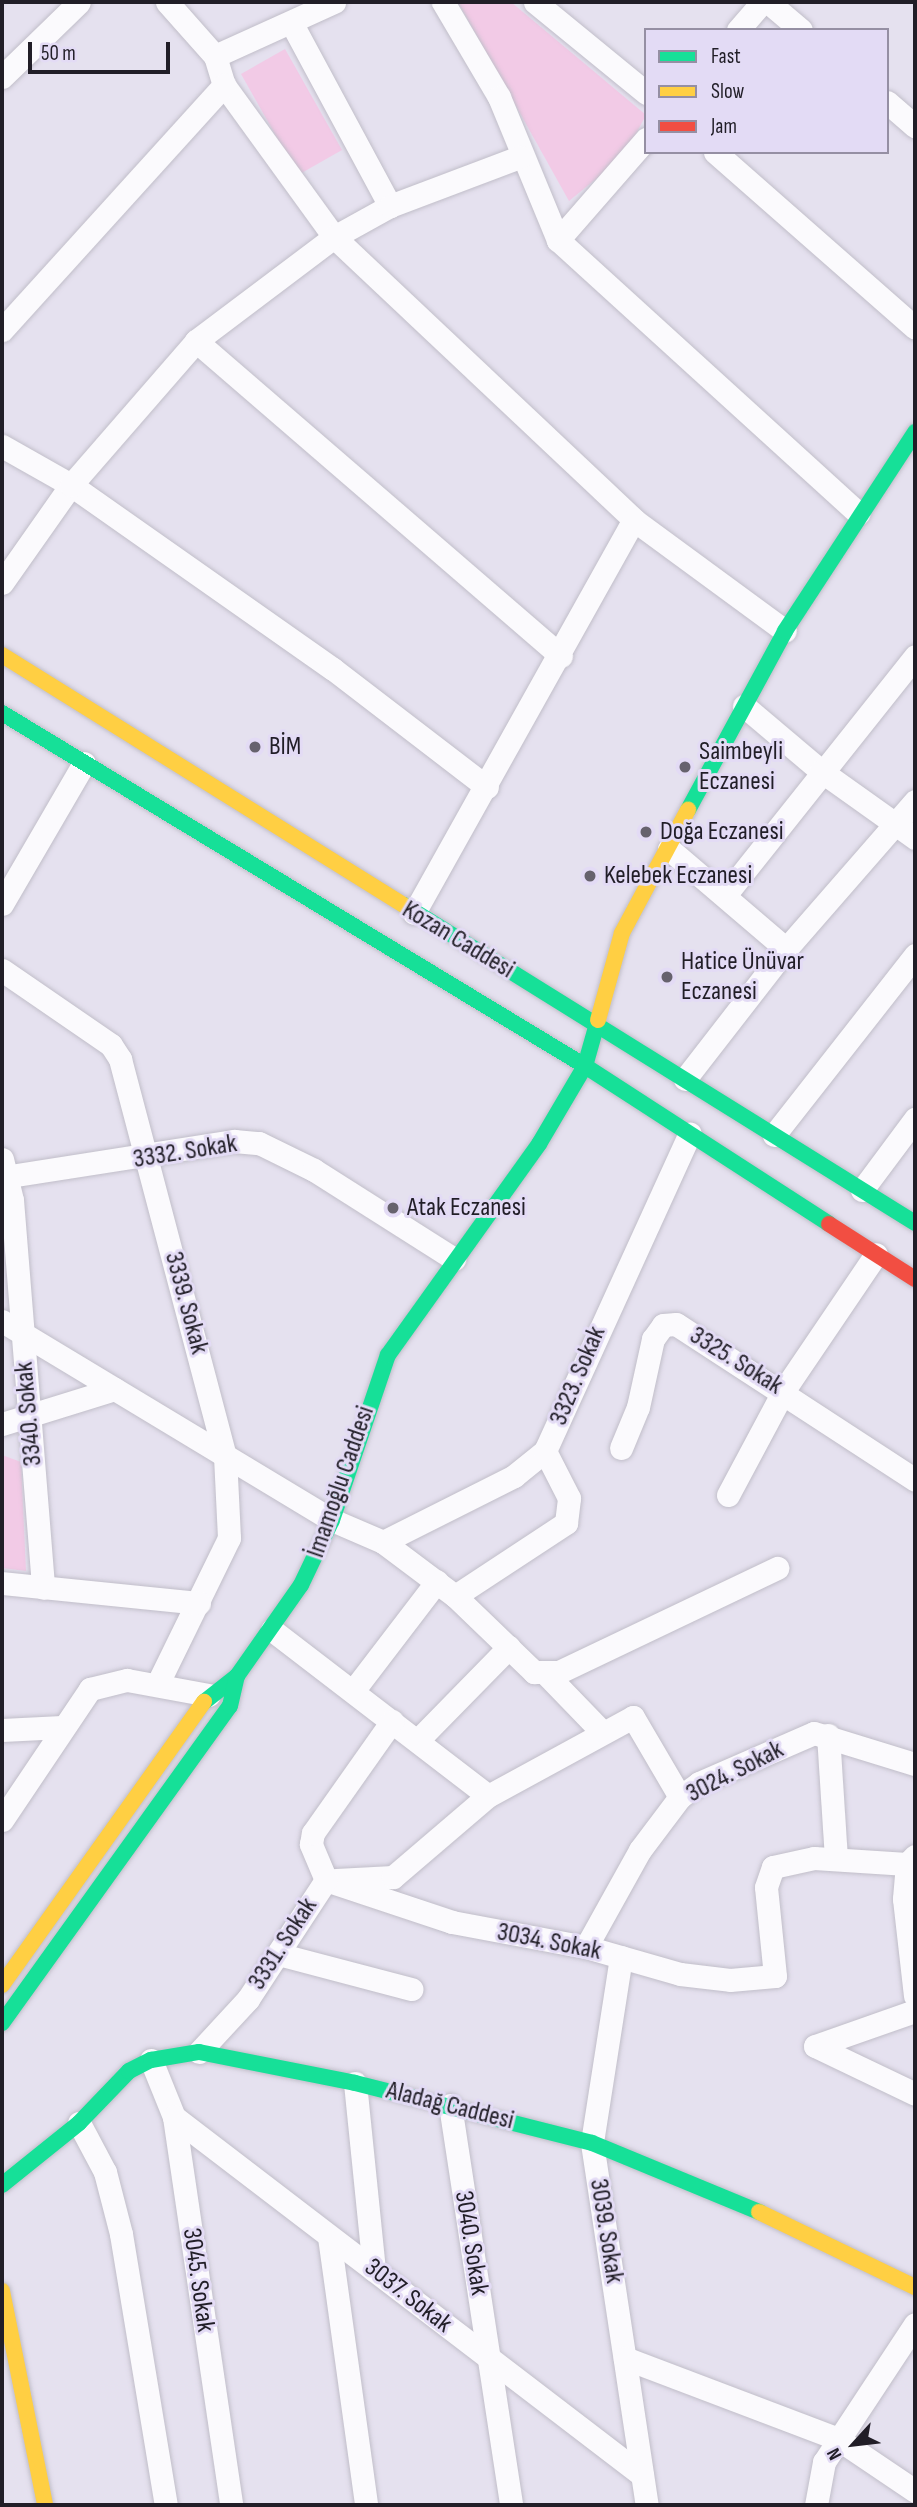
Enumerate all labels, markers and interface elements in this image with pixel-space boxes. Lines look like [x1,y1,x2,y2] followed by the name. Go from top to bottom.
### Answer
[32,28,173,72] scale bar
[644,28,889,154] legend
[41,41,76,66] text: 50 m
[711,44,741,69] text: Fast
[711,79,744,104] text: Slow
[711,114,737,139] text: Jam
[269,731,301,763] place label: BİM
[699,736,783,798] place label: Saimbeyli Eczanesi
[247,739,263,755] marker: BİM
[677,759,693,775] marker: Saimbeyli Eczanesi
[660,816,784,848] place label: Doğa Eczanesi
[638,824,654,840] marker: Doğa Eczanesi
[604,860,752,892] place label: Kelebek Eczanesi
[582,868,598,884] marker: Kelebek Eczanesi
[396,894,520,986] street label: Kozan Caddesi
[681,946,804,1007] place label: Hatice Ünüvar Eczanesi
[659,969,675,985] marker: Hatice Ünüvar Eczanesi
[131,1128,239,1176] street label: 3332. Sokak
[407,1192,526,1224] place label: Atak Eczanesi
[385,1200,401,1216] marker: Atak Eczanesi
[157,1249,215,1357] street label: 3339. Sokak
[684,1320,788,1402] street label: 3325. Sokak
[543,1322,613,1430] street label: 3323. Sokak
[9,1361,49,1467] street label: 3340. Sokak
[301,1402,381,1562] street label: İmamoğlu Caddesi
[681,1734,789,1810] street label: 3024. Sokak
[242,1892,324,1996] street label: 3331. Sokak
[494,1917,604,1967] street label: 3034. Sokak
[383,2075,517,2137] street label: Aladağ Caddesi
[582,2177,630,2285] street label: 3039. Sokak
[447,2189,495,2297] street label: 3040. Sokak
[175,2226,221,2334] street label: 3045. Sokak
[358,2252,458,2340] street label: 3037. Sokak
[819,2409,889,2479] north arrow
[822,2444,847,2464] text: N

